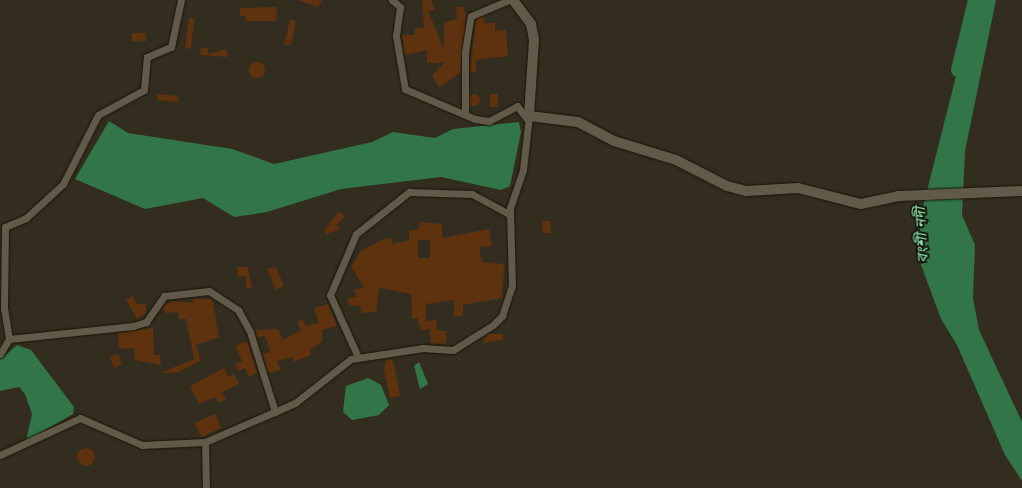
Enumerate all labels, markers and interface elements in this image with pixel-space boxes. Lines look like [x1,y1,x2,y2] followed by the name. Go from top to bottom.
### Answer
[912,207,932,263] water label: বংশী নদী

